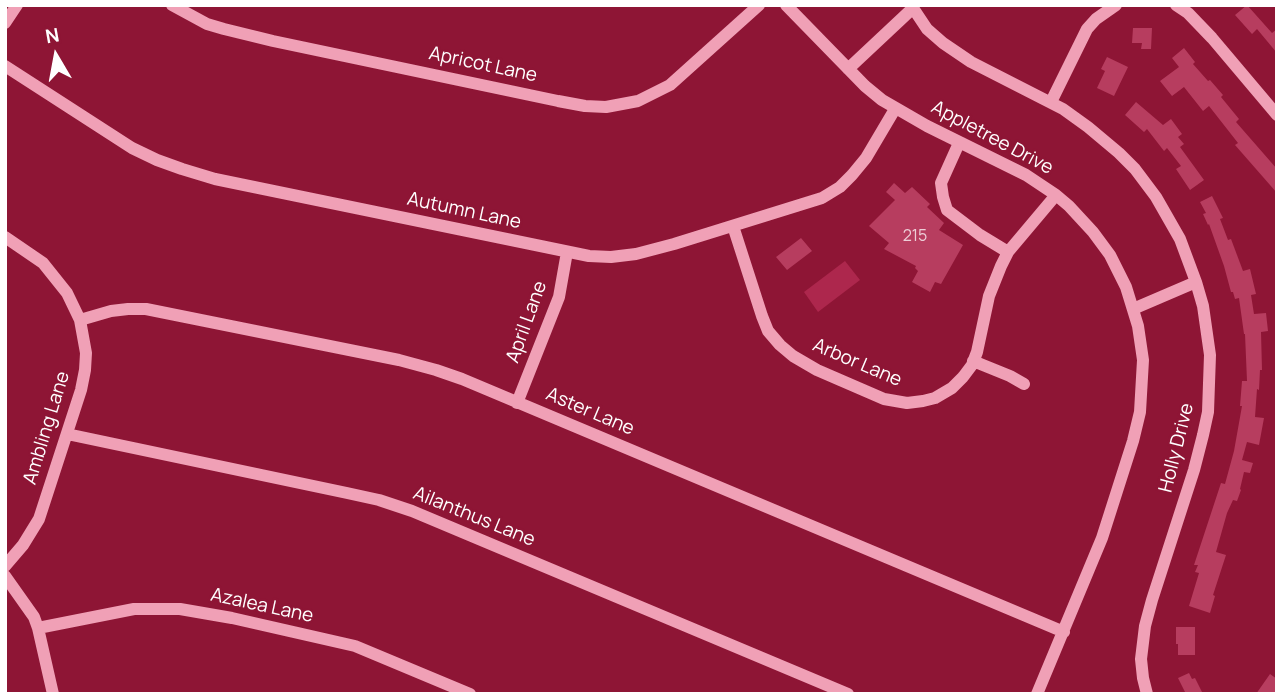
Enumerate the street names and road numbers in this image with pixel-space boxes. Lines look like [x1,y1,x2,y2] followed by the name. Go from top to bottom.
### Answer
[427,42,539,88] street label: Apricot Lane
[927,96,1057,180] street label: Appletree Drive
[405,188,523,234] street label: Autumn Lane
[502,278,552,366] street label: April Lane
[809,334,905,392] street label: Arbor Lane
[19,369,75,487] street label: Ambling Lane
[542,383,638,441] street label: Aster Lane
[1155,401,1199,495] street label: Holly Drive
[410,482,538,552] street label: Ailanthus Lane
[209,584,315,628] street label: Azalea Lane

